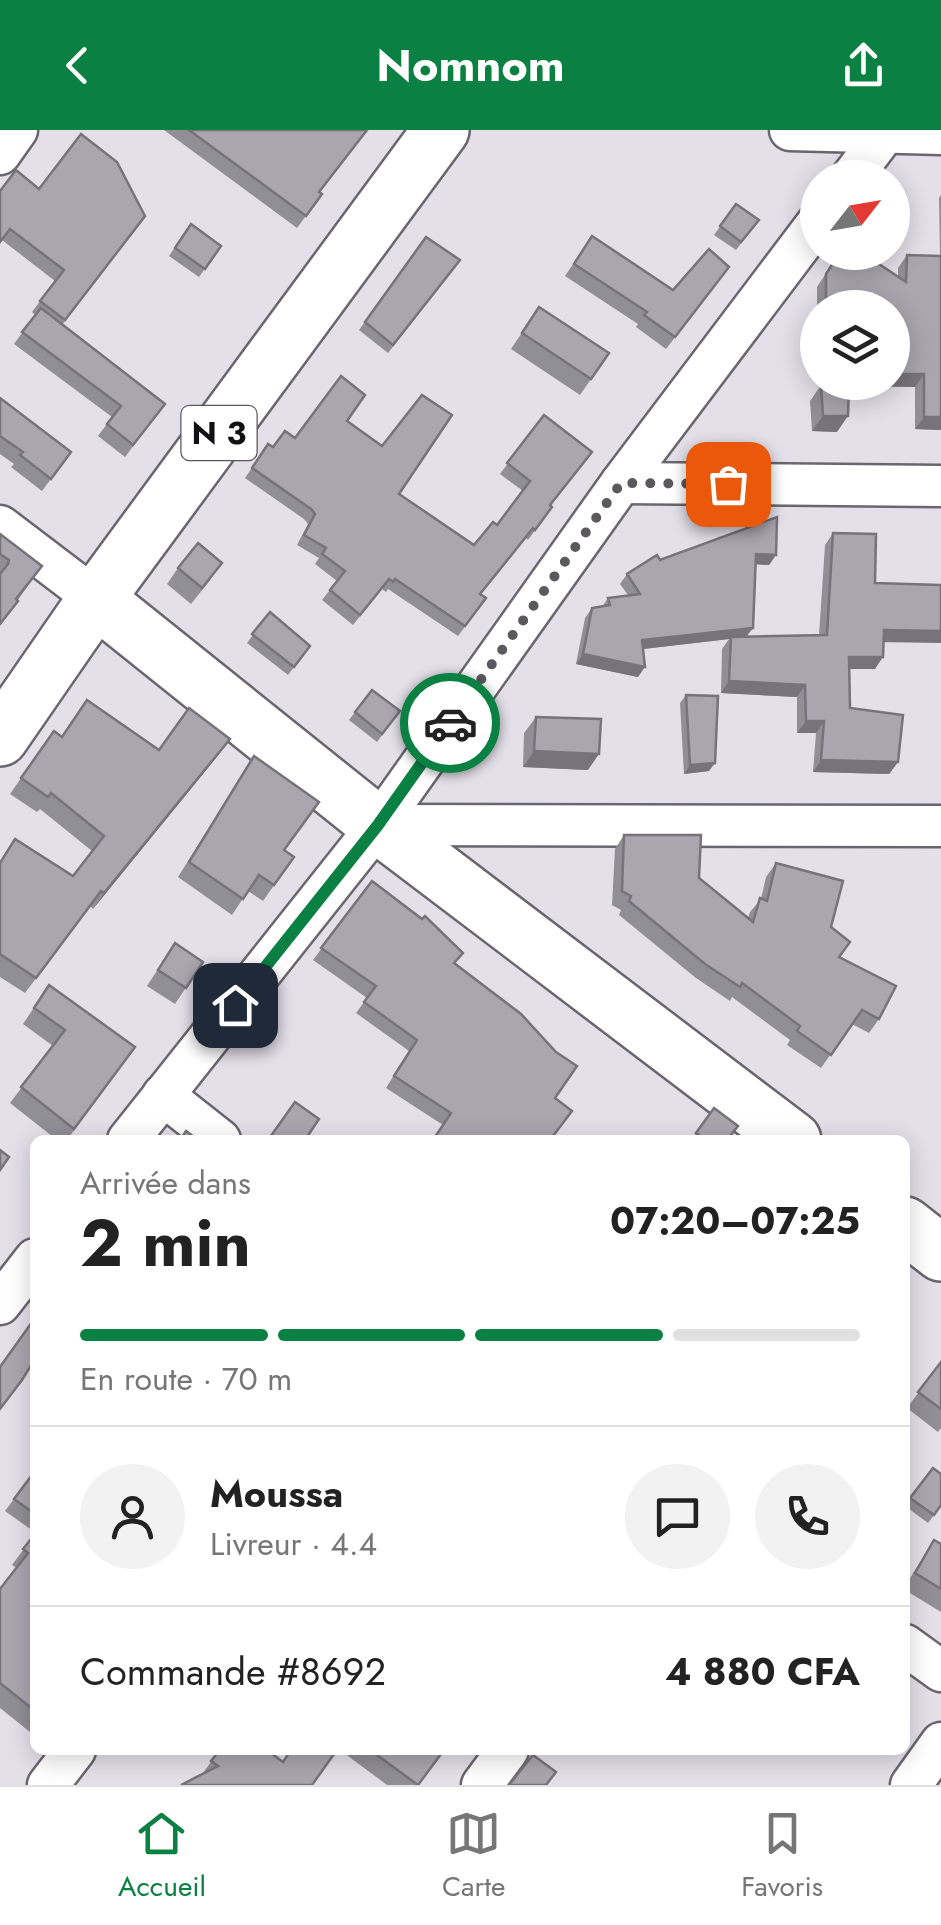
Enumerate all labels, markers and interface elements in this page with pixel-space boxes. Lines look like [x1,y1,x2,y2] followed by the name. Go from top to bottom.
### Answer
[376,33,565,98] text: Nomnom
[50,38,105,93] icon: back
[836,38,891,93] icon: share
[800,160,910,270] north arrow
[800,160,910,400] map controls
[800,290,910,400] button: layers
[182,406,256,460] road number: N 3
[686,442,771,527] pin
[701,457,756,512] icon: bag
[400,673,500,773] courier
[423,696,478,751] icon: car
[193,963,278,1048] pin
[208,978,263,1033] icon: home
[80,1160,251,1206] text: Arrivée dans
[610,1193,860,1248] text: 07:20–07:25
[80,1196,251,1290] text: 2 min
[80,1356,292,1402] text: En route · 70 m
[80,1464,185,1569] button: person
[625,1464,730,1569] button: chat
[755,1464,860,1569] button: phone
[210,1466,343,1521] text: Moussa
[210,1521,377,1567] text: Livreur · 4.4
[80,1644,386,1699] text: Commande #8692
[665,1644,860,1699] text: 4 880 CFA
[118,1806,206,1907] tab: Accueil
[442,1806,505,1907] tab: Carte
[741,1806,823,1907] tab: Favoris

